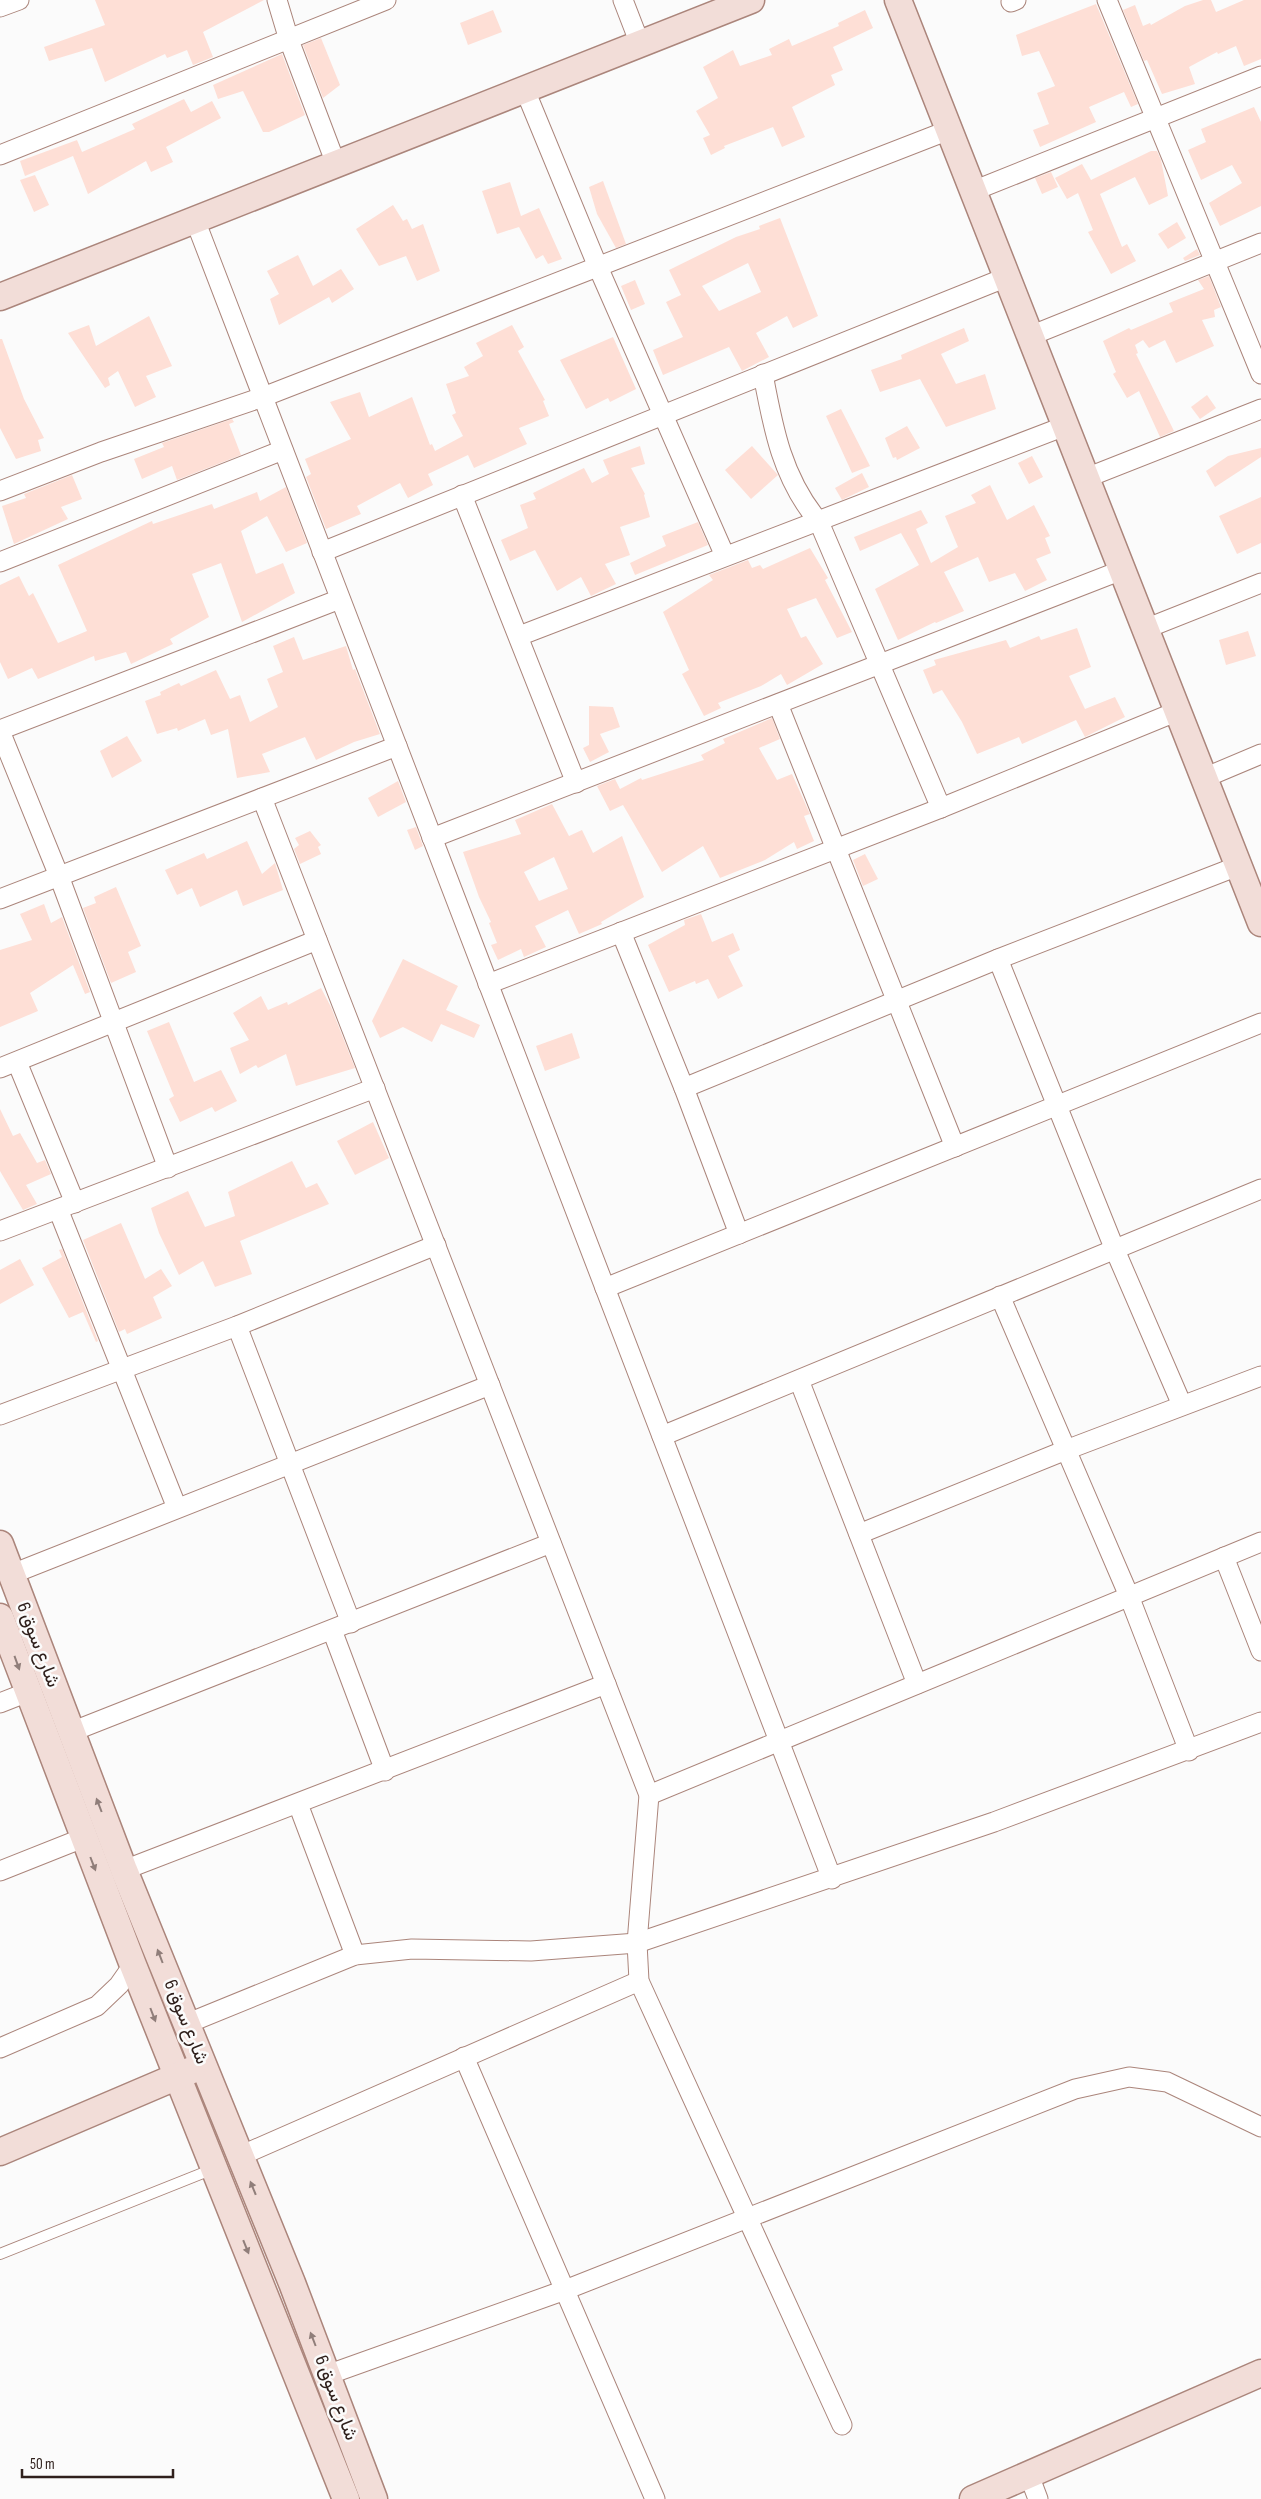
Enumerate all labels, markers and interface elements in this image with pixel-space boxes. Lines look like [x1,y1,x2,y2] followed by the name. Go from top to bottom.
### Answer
[11,1599,65,1691] street label: شارع سوق 6
[13,1656,21,1671] one-way arrow
[95,1797,103,1812] one-way arrow
[90,1857,98,1871] one-way arrow
[156,1948,164,1963] one-way arrow
[159,1976,213,2068] street label: شارع سوق 6
[149,2008,157,2022] one-way arrow
[249,2180,257,2195] one-way arrow
[243,2240,251,2254] one-way arrow
[309,2331,317,2346] one-way arrow
[309,2352,363,2444] street label: شارع سوق 6
[22,2446,174,2478] scale bar
[30,2455,55,2474] text: 50 m

